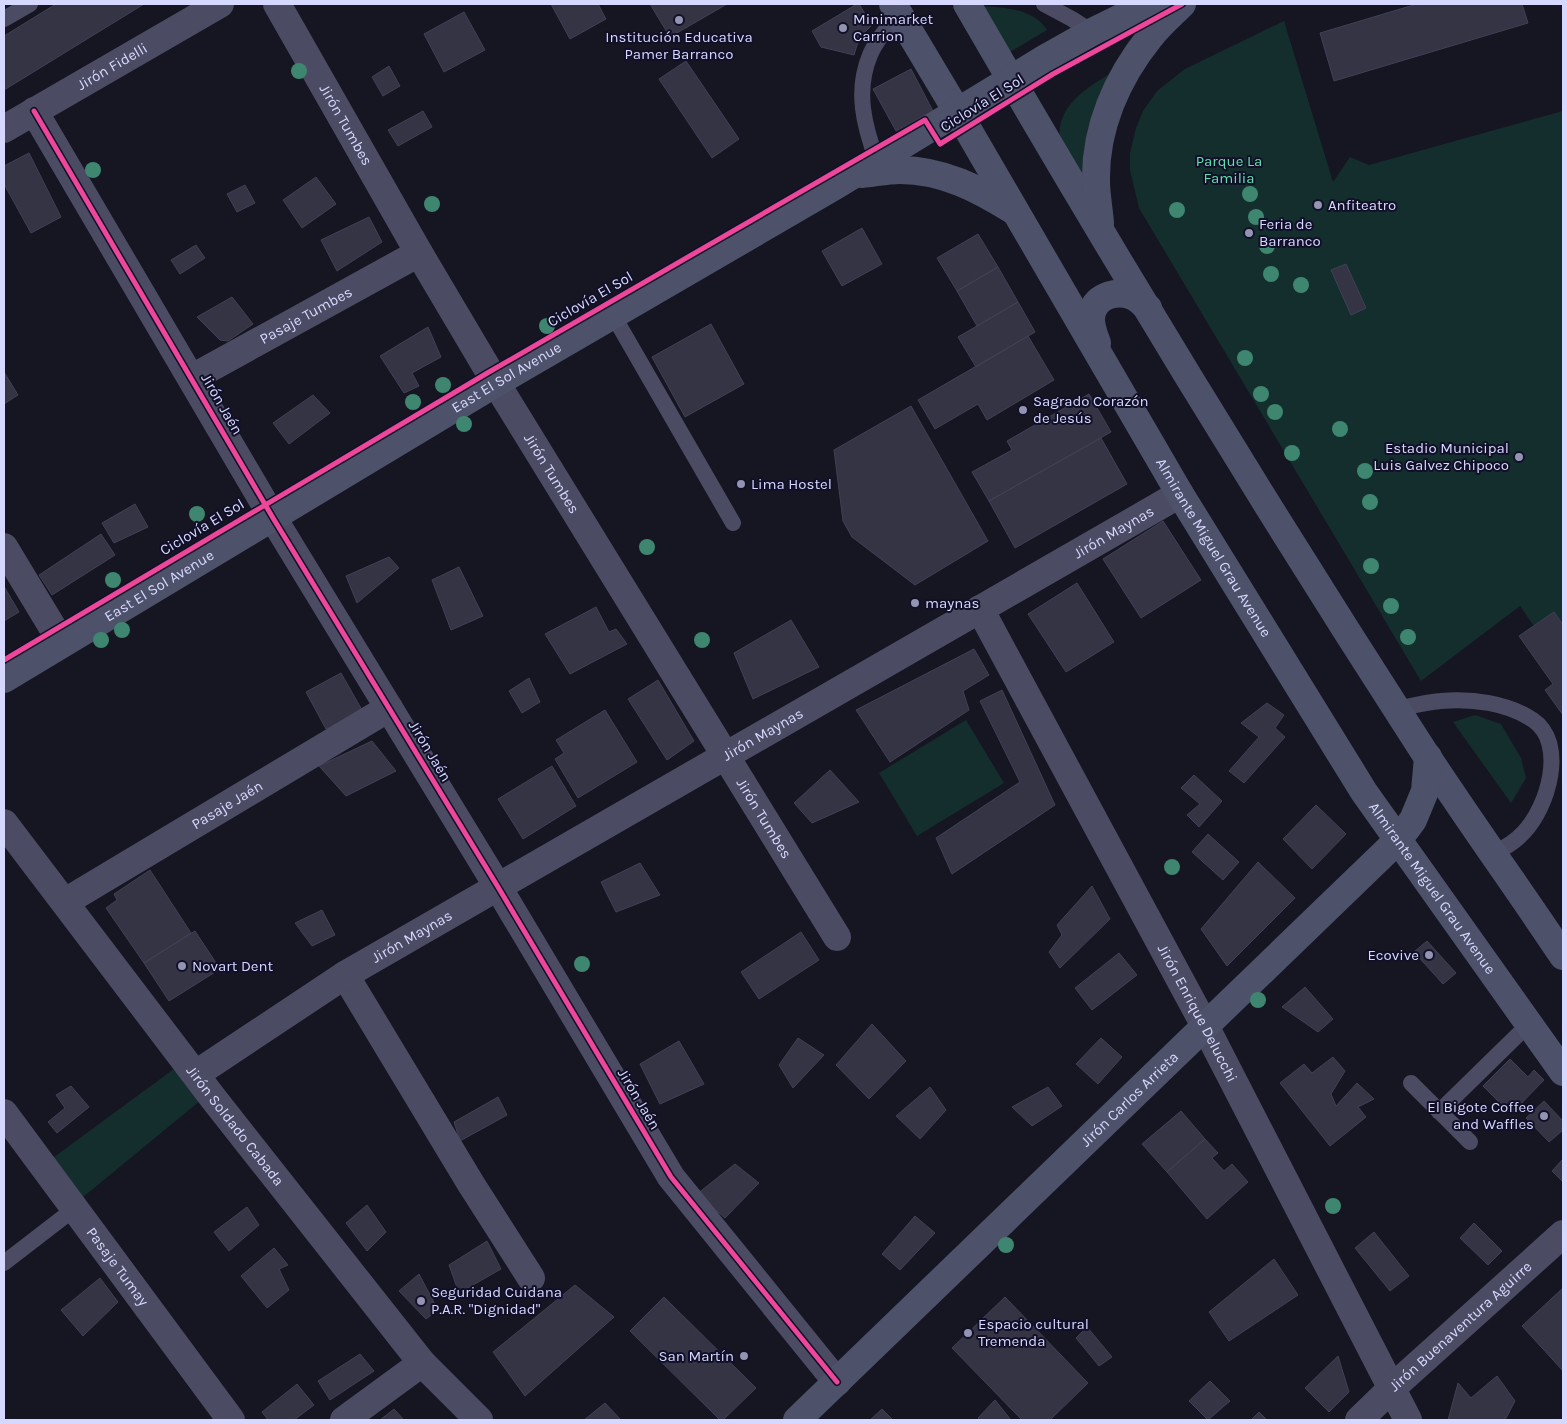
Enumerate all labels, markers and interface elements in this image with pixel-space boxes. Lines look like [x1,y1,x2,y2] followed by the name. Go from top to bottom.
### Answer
[853,10,934,45] place label: Minimarket Carrion
[673,14,685,26] marker: Institución Educativa Pamer Barranco
[837,22,849,34] marker: Minimarket Carrion
[605,28,753,63] place label: Institución Educativa Pamer Barranco
[74,39,151,94] street label: Jirón Fidelli
[937,70,1027,136] street label: Ciclovía El Sol
[316,81,376,169] street label: Jirón Tumbes
[1196,152,1262,187] park label: Parque La Familia
[1328,196,1396,214] place label: Anfiteatro
[1312,199,1324,211] marker: Anfiteatro
[1259,215,1321,250] place label: Feria de Barranco
[1243,227,1255,239] marker: Feria de Barranco
[544,267,636,331] street label: Ciclovía El Sol
[257,283,355,348] street label: Pasaje Tumbes
[448,338,565,417] street label: East El Sol Avenue
[197,370,247,438] street label: Jirón Jaén
[1033,392,1149,427] place label: Sagrado Corazón de Jesús
[1017,404,1029,416] marker: Sagrado Corazón de Jesús
[520,430,583,517] street label: Jirón Tumbes
[1373,439,1509,474] place label: Estadio Municipal Luis Galvez Chipoco
[1513,451,1525,463] marker: Estadio Municipal Luis Galvez Chipoco
[1152,455,1275,640] street label: Almirante Miguel Grau Avenue
[751,475,832,493] place label: Lima Hostel
[735,478,747,490] marker: Lima Hostel
[157,495,247,559] street label: Ciclovía El Sol
[1070,502,1157,562] street label: Jirón Maynas
[101,546,217,625] street label: East El Sol Avenue
[925,594,979,612] place label: maynas
[909,597,921,609] marker: maynas
[719,704,806,765] street label: Jirón Maynas
[405,717,455,785] street label: Jirón Jaén
[733,775,795,862] street label: Jirón Tumbes
[188,777,266,833] street label: Pasaje Jaén
[1365,799,1500,978] street label: Almirante Miguel Grau Avenue
[368,906,455,967] street label: Jirón Maynas
[1154,941,1241,1085] street label: Jirón Enrique Delucchi
[1367,946,1419,964] place label: Ecovive
[1423,949,1435,961] marker: Ecovive
[192,957,274,975] place label: Novart Dent
[176,960,188,972] marker: Novart Dent
[1077,1048,1182,1151] street label: Jirón Carlos Arrieta
[183,1062,288,1190] street label: Jirón Soldado Cabada
[614,1065,664,1133] street label: Jirón Jaén
[1427,1098,1534,1133] place label: El Bigote Coffee and Waffles
[1538,1110,1550,1122] marker: El Bigote Coffee and Waffles
[83,1224,153,1310] street label: Pasaje Tumay
[1385,1258,1535,1395] street label: Jirón Buenaventura Aguirre
[431,1283,562,1318] place label: Seguridad Cuidana P.A.R. "Dignidad"
[415,1295,427,1307] marker: Seguridad Cuidana P.A.R. "Dignidad"
[978,1315,1089,1350] place label: Espacio cultural Tremenda
[962,1327,974,1339] marker: Espacio cultural Tremenda
[659,1347,734,1365] place label: San Martín
[738,1350,750,1362] marker: San Martín

